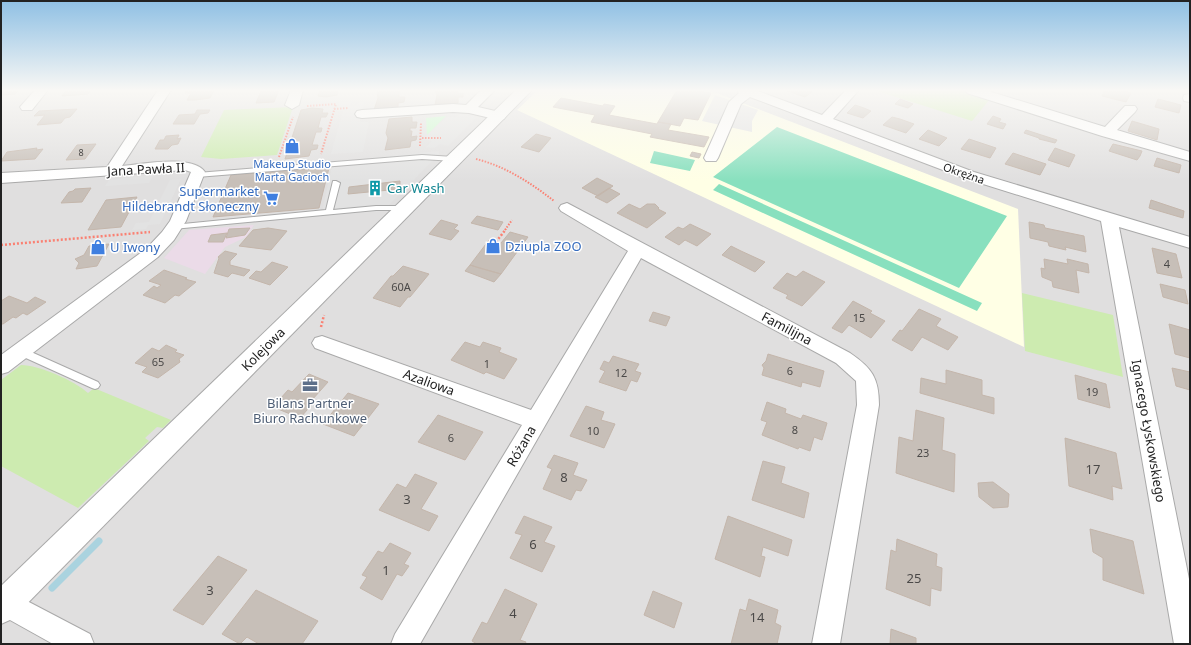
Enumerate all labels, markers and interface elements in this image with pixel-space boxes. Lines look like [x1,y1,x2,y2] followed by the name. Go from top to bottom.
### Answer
[283,137,301,155] shop icon: Makeup Studio Marta Gacioch
[78,146,84,159] house number: 8
[253,156,331,184] place label: Makeup Studio Marta Gacioch
[105,158,185,180] street label: Jana Pawła II
[941,159,987,187] street label: Okrężna
[366,179,384,197] building icon: Car Wash
[387,179,445,197] place label: Car Wash
[122,182,259,215] place label: Supermarket Hildebrandt Słoneczny
[262,189,280,207] supermarket icon: Supermarket Hildebrandt Słoneczny
[484,237,502,255] shop icon: Dziupla ZOO
[505,237,582,255] place label: Dziupla ZOO
[89,238,107,256] shop icon: U Iwony
[110,238,160,256] place label: U Iwony
[1164,256,1171,271] house number: 4
[391,279,412,294] house number: 60A
[759,307,815,349] street label: Familijna
[853,310,865,325] house number: 15
[237,323,289,375] street label: Kolejowa
[152,354,164,369] house number: 65
[484,356,490,371] house number: 1
[1128,358,1170,504] street label: Ignacego Łyskowskiego
[787,363,793,378] house number: 6
[401,364,457,400] street label: Azaliowa
[615,365,627,380] house number: 12
[301,376,319,394] office icon: Bilans Partner Biuro Rachunkowe
[1086,384,1098,399] house number: 19
[253,394,367,427] place label: Bilans Partner Biuro Rachunkowe
[502,422,540,470] street label: Różana
[792,422,798,437] house number: 8
[587,423,599,438] house number: 10
[448,430,454,445] house number: 6
[917,445,929,460] house number: 23
[1086,460,1100,478] house number: 17
[560,468,568,486] house number: 8
[403,490,411,508] house number: 3
[529,535,537,553] house number: 6
[382,561,390,579] house number: 1
[907,569,921,587] house number: 25
[206,581,214,599] house number: 3
[509,604,517,622] house number: 4
[750,608,765,626] house number: 14

